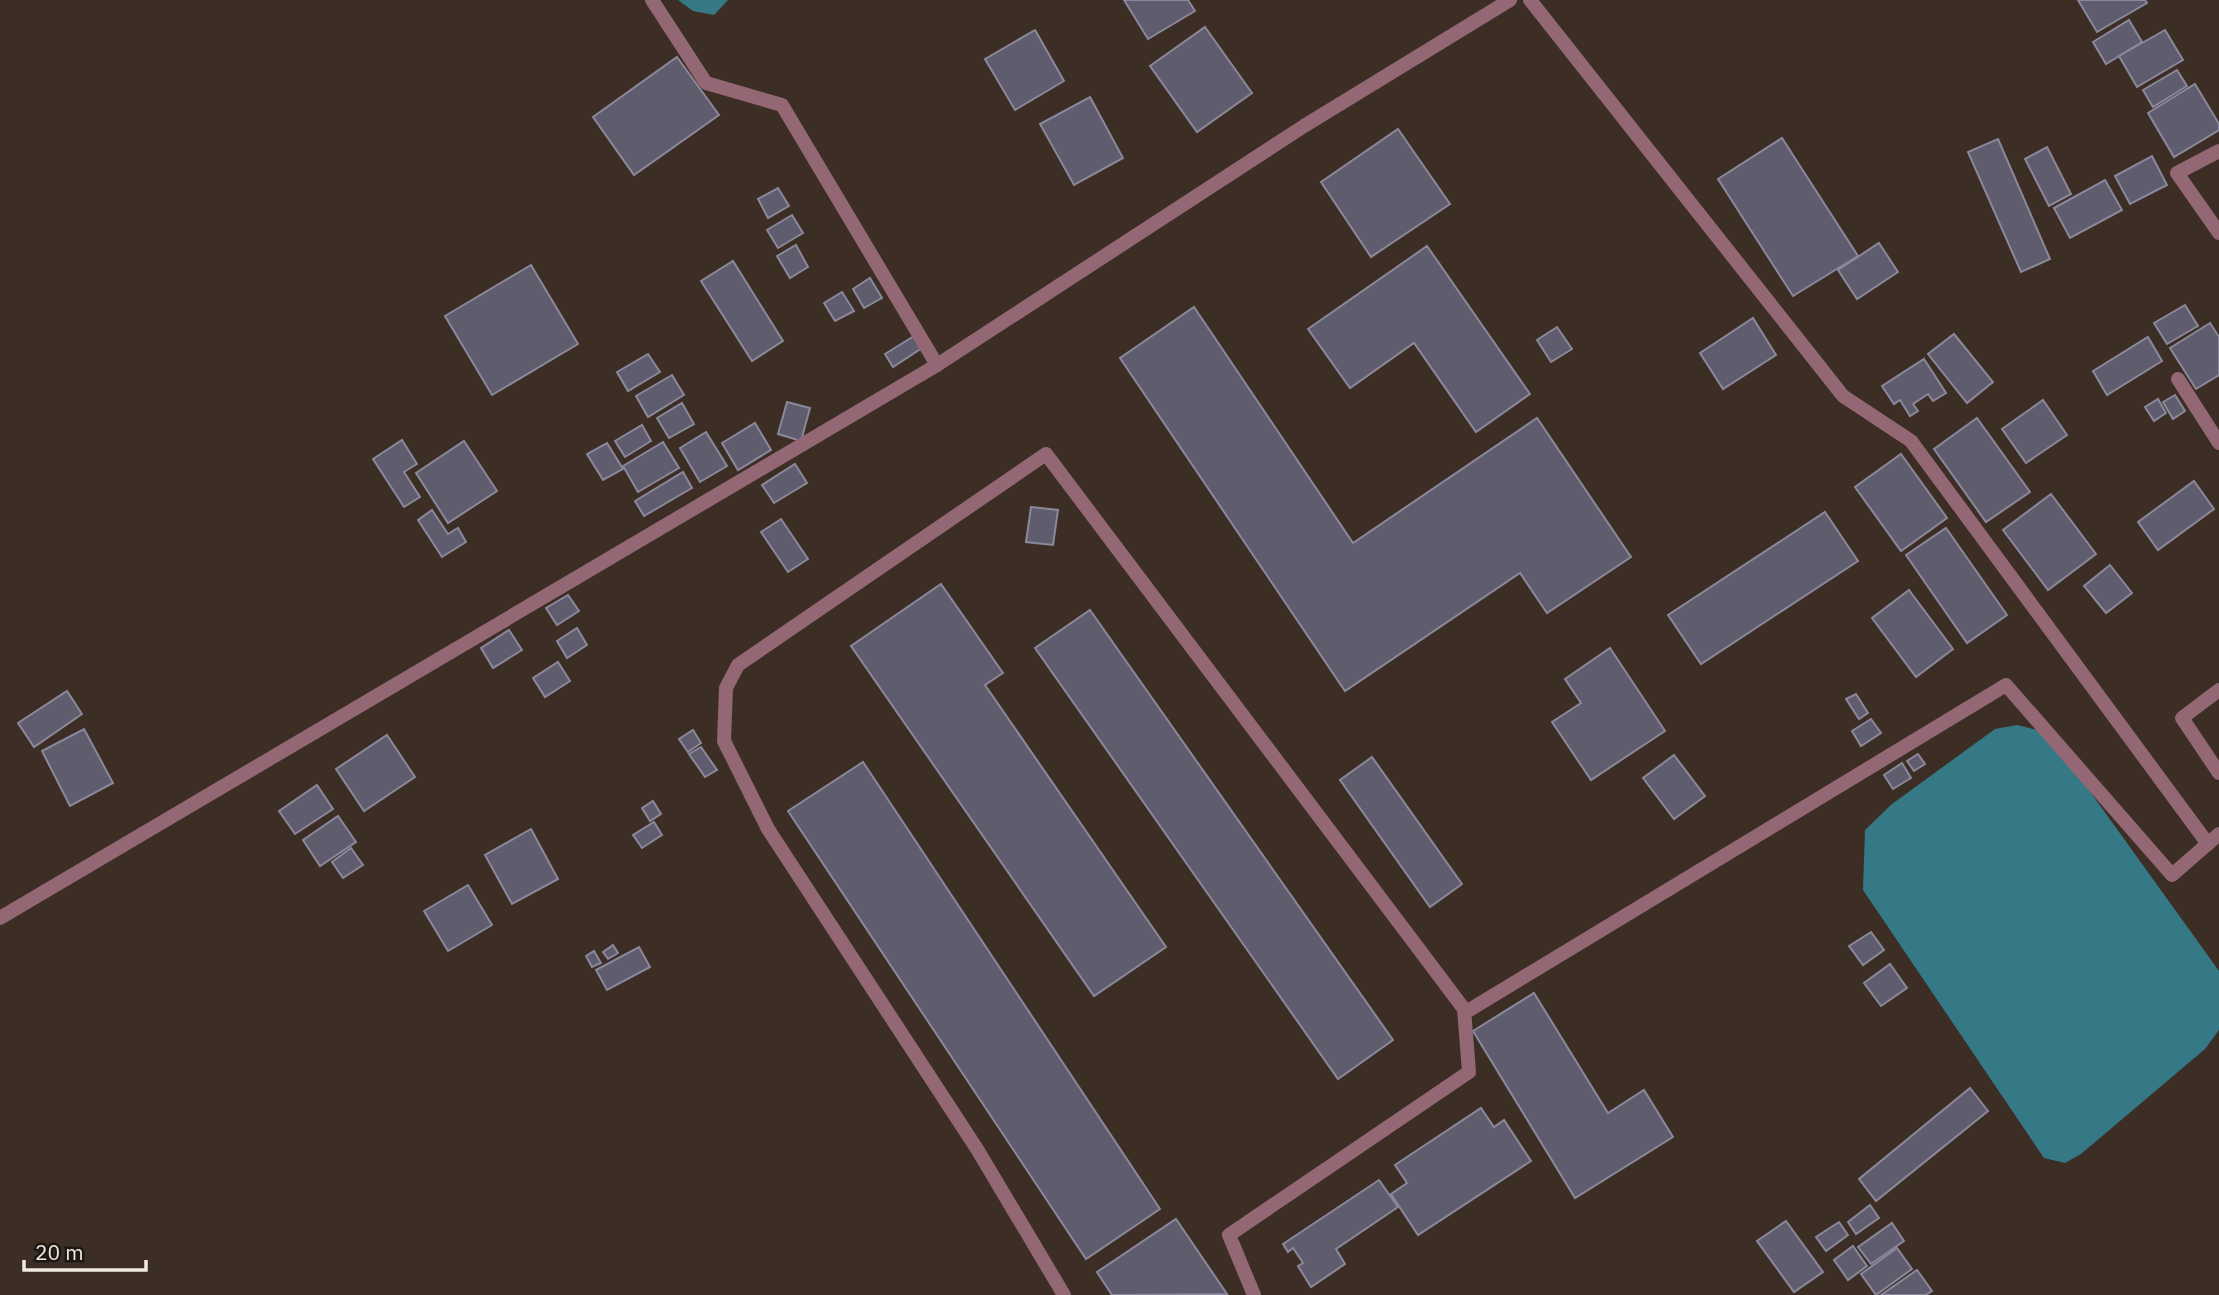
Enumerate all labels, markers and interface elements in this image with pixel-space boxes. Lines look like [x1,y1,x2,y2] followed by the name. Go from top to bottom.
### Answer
[24,1228,147,1272] scale bar
[35,1238,84,1266] text: 20 m

